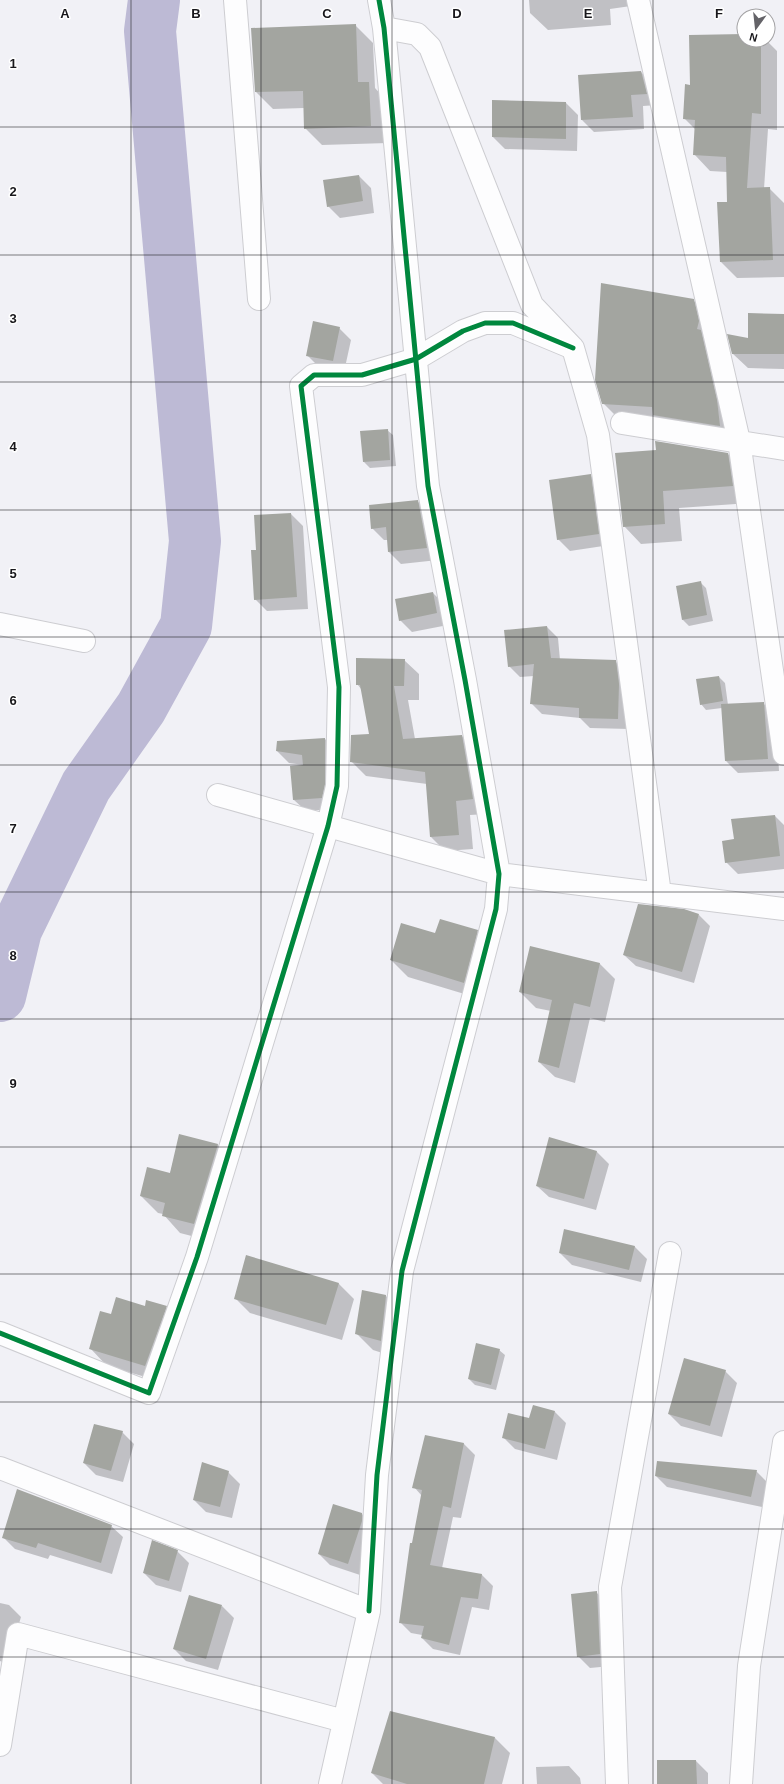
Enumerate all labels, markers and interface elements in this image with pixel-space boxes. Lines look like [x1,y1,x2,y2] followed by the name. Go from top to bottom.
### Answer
[60,6,70,21] text: A
[191,6,201,21] text: B
[322,6,332,21] text: C
[452,6,462,21] text: D
[584,6,593,21] text: E
[715,6,723,21] text: F
[736,8,776,48] north arrow
[748,31,759,44] text: N
[9,56,17,71] text: 1
[9,184,17,199] text: 2
[9,311,17,326] text: 3
[9,439,17,454] text: 4
[9,566,17,581] text: 5
[9,693,17,708] text: 6
[9,821,17,836] text: 7
[9,948,17,963] text: 8
[9,1076,17,1091] text: 9

